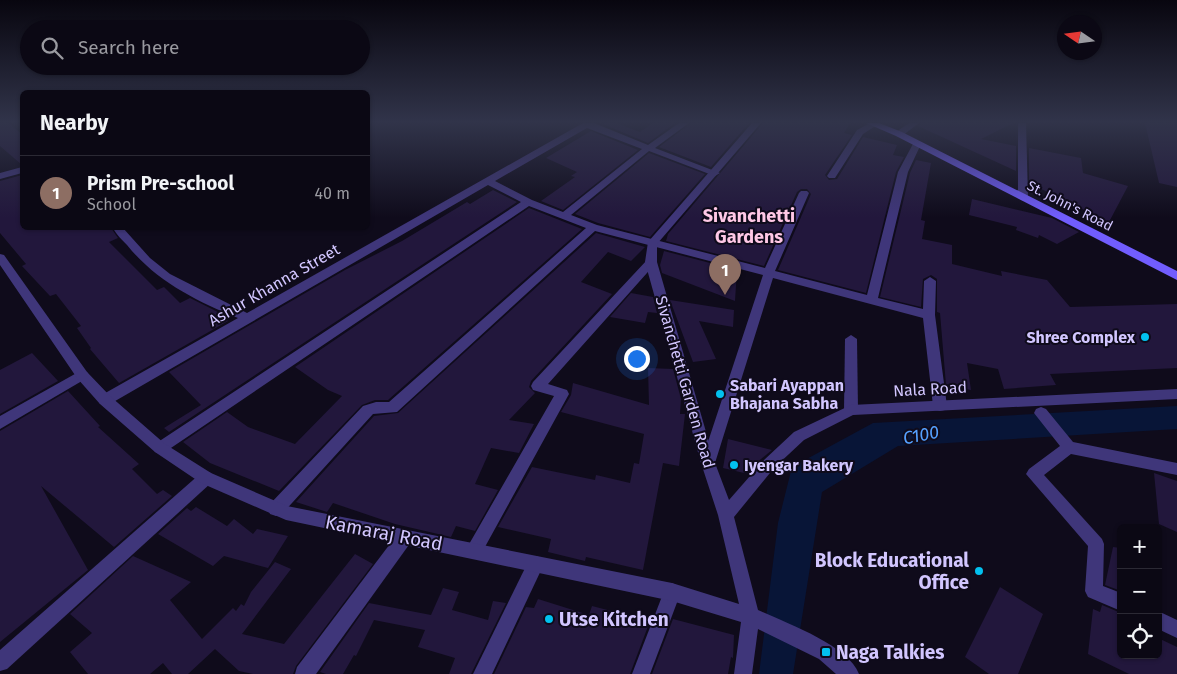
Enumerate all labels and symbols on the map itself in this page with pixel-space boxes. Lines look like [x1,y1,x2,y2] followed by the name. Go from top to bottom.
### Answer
[1057,15,1102,60] north arrow
[1024,177,1116,235] street label: St. John's Road
[703,205,795,248] district label: Sivanchetti Gardens
[205,240,343,330] street label: Ashur Khanna Street
[709,254,741,295] pin: 1
[651,294,719,470] street label: Sivanchetti Garden Road
[1026,328,1136,347] place label: Shree Complex
[1139,331,1151,343] marker: Shree Complex
[624,346,650,372] your location
[730,376,844,413] place label: Sabari Ayappan Bhajana Sabha
[893,378,967,400] street label: Nala Road
[714,388,726,400] marker: Sabari Ayappan Bhajana Sabha
[901,421,941,449] water label: C100
[744,456,854,475] place label: Iyengar Bakery
[728,459,740,471] marker: Iyengar Bakery
[323,510,445,556] street label: Kamaraj Road
[815,549,969,594] place label: Block Educational Office
[973,565,985,577] marker: Block Educational Office
[559,608,669,631] place label: Utse Kitchen
[543,613,555,625] marker: Utse Kitchen
[836,641,944,664] place label: Naga Talkies
[820,646,832,658] marker: Naga Talkies

